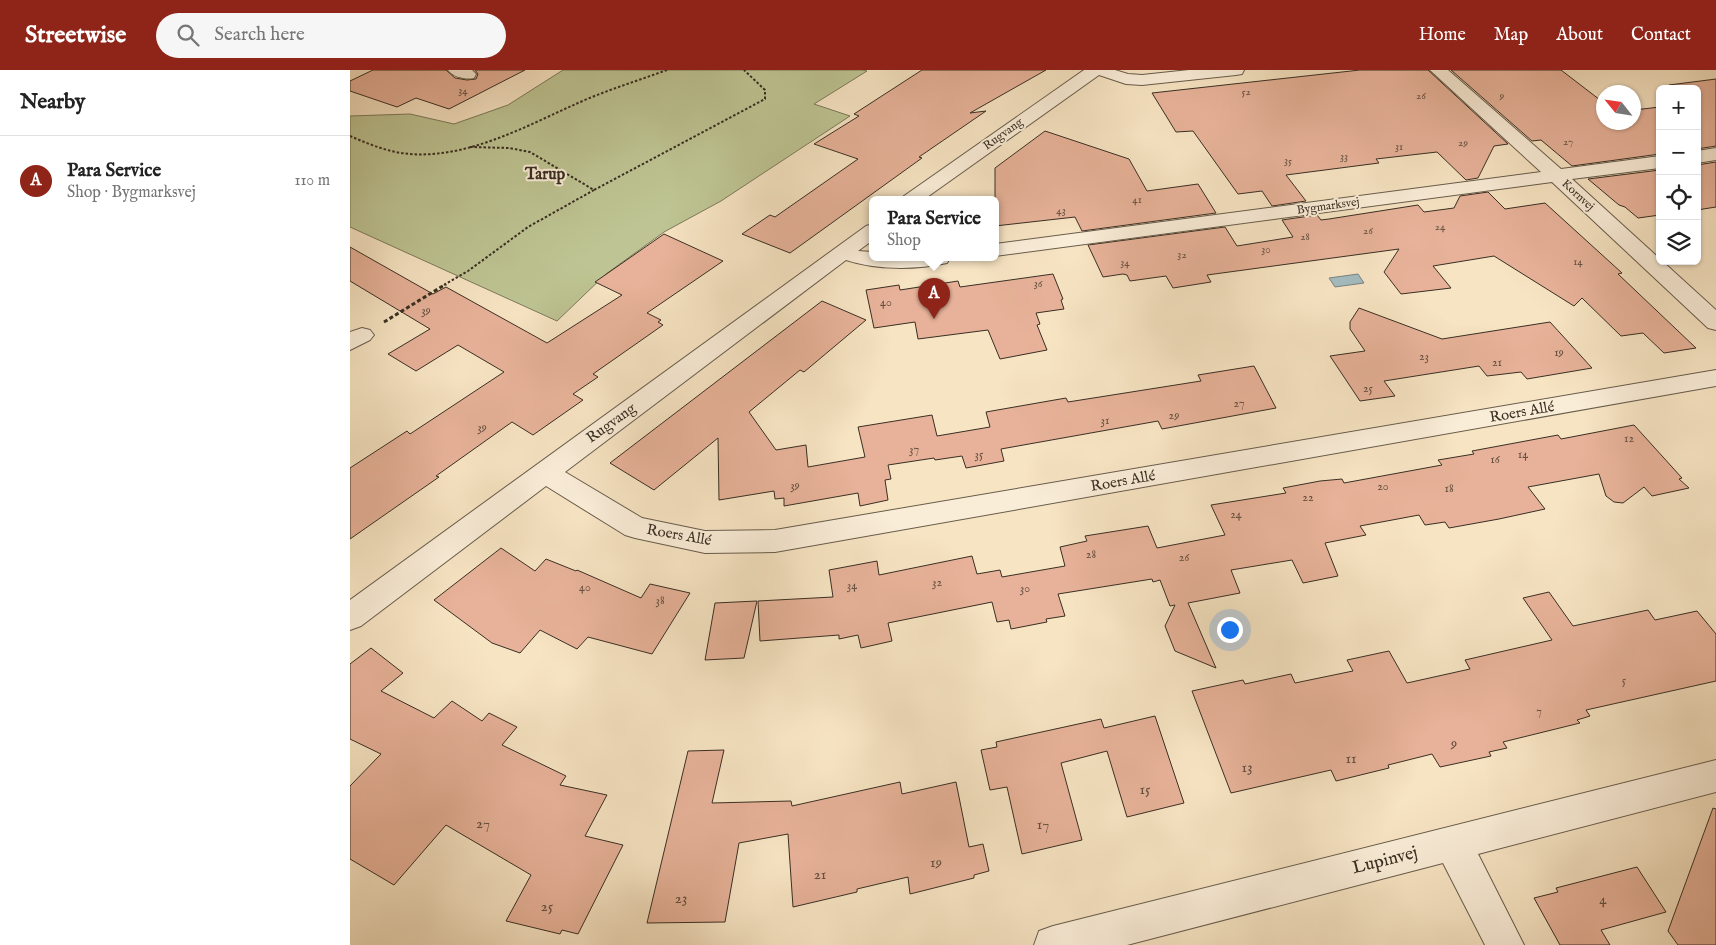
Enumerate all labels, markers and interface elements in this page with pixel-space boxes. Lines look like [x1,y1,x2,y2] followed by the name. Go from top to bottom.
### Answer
[156,13,506,58] search box
[25,20,126,51] text: Streetwise
[174,21,202,49] icon: search
[214,23,305,47] text: Search here
[1419,24,1466,47] text: Home
[1494,24,1528,47] text: Map
[1556,24,1603,47] text: About
[1631,24,1691,47] text: Contact
[458,84,468,98] house number: 34
[1241,85,1251,99] house number: 52
[1596,85,1641,130] north arrow
[1656,85,1701,265] map controls
[1656,85,1701,130] button: +
[20,89,85,116] text: Nearby
[1416,89,1426,103] house number: 26
[1499,89,1505,103] house number: 9
[980,114,1026,153] street label: Rugvang
[1656,130,1701,175] button: −
[1563,135,1573,149] house number: 27
[1458,136,1468,150] house number: 29
[1395,140,1403,154] house number: 31
[1340,150,1348,164] house number: 33
[1284,154,1292,168] house number: 35
[67,159,161,183] text: Para Service
[524,165,565,185] district label: Tarup
[31,171,41,191] text: A
[294,171,330,191] text: 110 m
[1656,175,1701,220] button: locate
[1558,176,1598,214] street label: Kornvej
[67,183,196,203] text: Shop · Bygmarksvej
[1132,193,1142,207] house number: 41
[1296,194,1360,218] street label: Bygmarksvej
[869,196,999,261] popup
[1056,204,1066,218] house number: 43
[887,207,981,231] text: Para Service
[1435,220,1446,234] house number: 24
[1656,220,1701,265] button: layers
[1363,224,1373,238] house number: 26
[1300,230,1310,244] house number: 28
[887,231,921,251] text: Shop
[1261,243,1271,257] house number: 30
[1177,248,1187,262] house number: 32
[1573,255,1583,269] house number: 14
[1120,256,1130,270] house number: 34
[1034,277,1043,291] house number: 36
[918,278,950,319] pin: A
[880,295,892,310] house number: 40
[421,303,431,318] house number: 39
[1554,345,1564,360] house number: 19
[1419,349,1429,364] house number: 23
[1492,355,1502,370] house number: 21
[1363,381,1374,396] house number: 25
[1233,396,1245,411] house number: 27
[1488,397,1556,427] street label: Roers Allé
[582,398,640,447] street label: Rugvang
[1169,408,1179,423] house number: 29
[1101,413,1109,428] house number: 31
[477,420,487,435] house number: 39
[1624,431,1634,446] house number: 12
[909,442,919,457] house number: 37
[975,447,984,462] house number: 35
[1518,447,1528,462] house number: 14
[1490,452,1501,467] house number: 16
[1089,466,1157,496] street label: Roers Allé
[790,478,800,493] house number: 39
[1377,479,1389,494] house number: 20
[1444,481,1454,496] house number: 18
[1302,490,1314,505] house number: 22
[1230,507,1242,522] house number: 24
[645,520,713,550] street label: Roers Allé
[1086,547,1096,562] house number: 28
[1179,550,1190,565] house number: 26
[932,575,942,590] house number: 32
[847,578,857,593] house number: 34
[579,580,591,595] house number: 40
[1020,581,1030,596] house number: 30
[655,593,665,608] house number: 38
[1217,617,1243,643] your location
[1622,673,1627,688] house number: 5
[1536,704,1542,719] house number: 7
[1450,734,1457,753] house number: 9
[1345,749,1357,768] house number: 11
[1241,758,1253,777] house number: 13
[1139,780,1151,799] house number: 15
[476,814,490,833] house number: 27
[1037,815,1049,834] house number: 17
[1350,842,1420,880] street label: Lupinvej
[930,853,942,872] house number: 19
[814,865,826,884] house number: 21
[675,889,687,908] house number: 23
[1599,890,1607,909] house number: 4
[541,897,554,916] house number: 25

